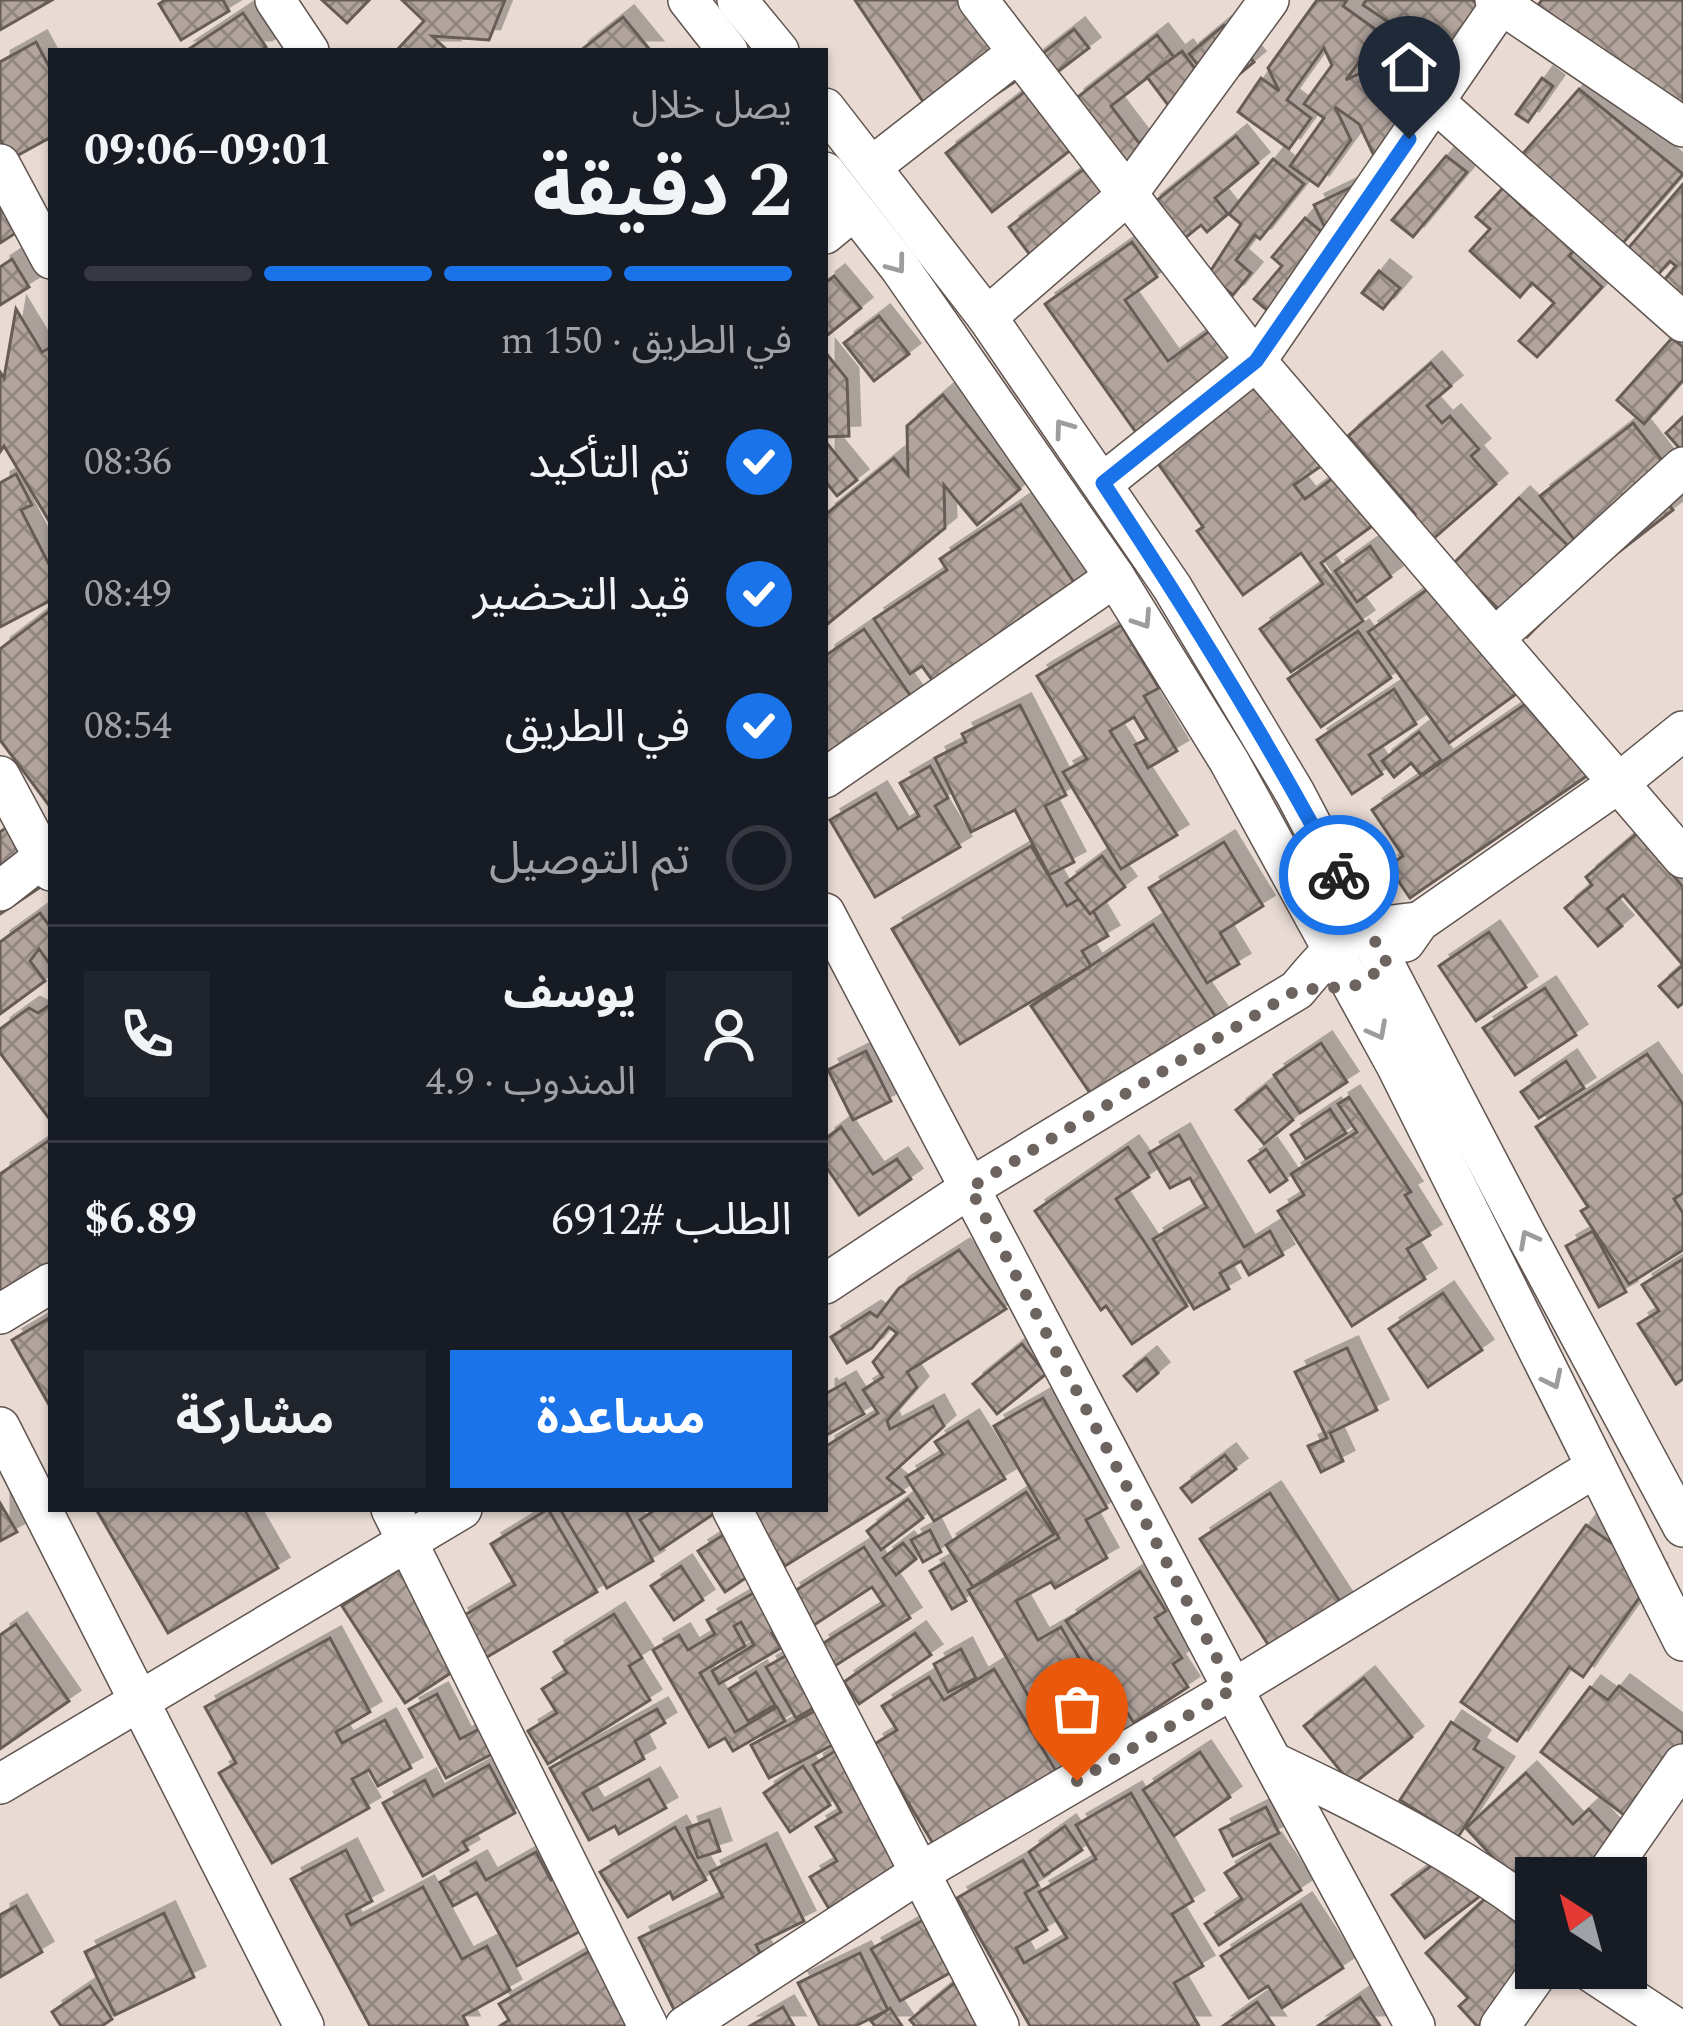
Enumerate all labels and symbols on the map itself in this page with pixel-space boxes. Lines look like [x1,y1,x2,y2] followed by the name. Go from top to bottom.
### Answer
[1358,16,1460,139] pin
[882,252,904,273] one-way arrow
[1056,420,1078,441] one-way arrow
[1129,606,1151,628] one-way arrow
[1279,815,1399,935] courier
[1364,1018,1387,1040] one-way arrow
[1519,1231,1542,1252] one-way arrow
[1539,1367,1562,1389] one-way arrow
[1026,1658,1128,1781] pin
[1515,1857,1647,1989] north arrow

